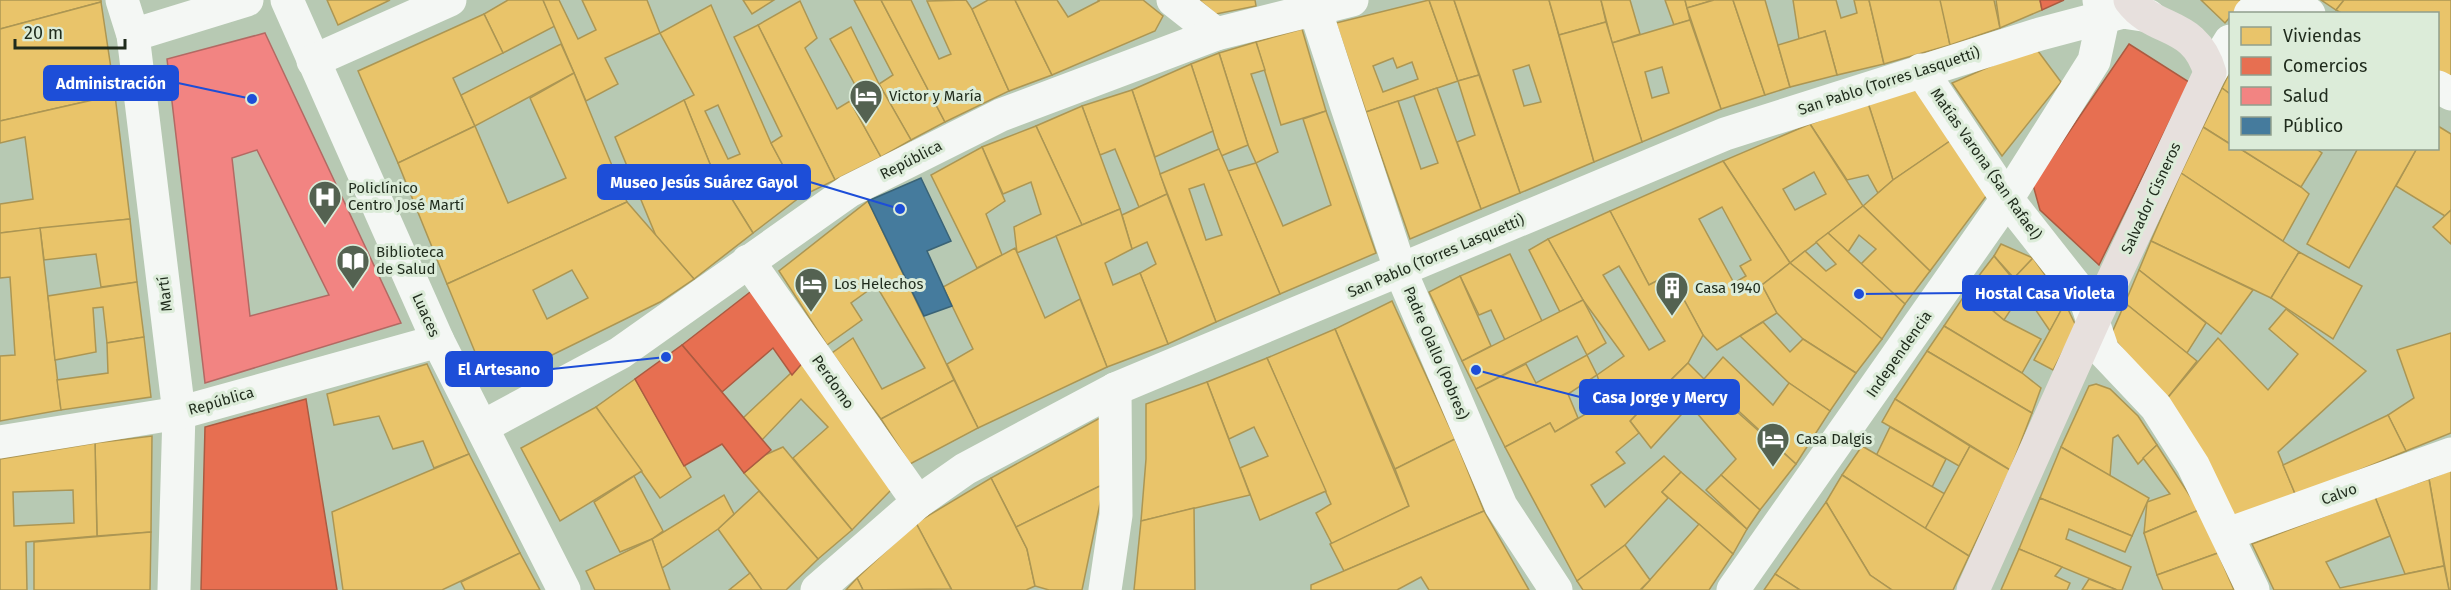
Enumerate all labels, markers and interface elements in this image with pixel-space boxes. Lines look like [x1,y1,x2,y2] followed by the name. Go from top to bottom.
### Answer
[15,12,124,50] scale bar
[2229,12,2439,150] legend
[24,22,63,44] text: 20 m
[2283,25,2361,47] text: Viviendas
[1796,43,1982,119] street label: San Pablo (Torres Lasquetti)
[2283,55,2367,77] text: Comercios
[44,66,178,100] callout: Administración
[55,74,166,93] text: Administración
[848,78,884,125] hotel icon: Victor y María
[1927,85,2045,243] street label: Matías Varona (San Rafael)
[2283,85,2329,107] text: Salud
[889,87,982,105] place label: Victor y María
[2283,115,2343,137] text: Público
[877,137,945,183] street label: República
[2117,139,2185,257] street label: Salvador Cisneros
[598,165,810,199] callout: Museo Jesús Suárez Gayol
[610,173,798,192] text: Museo Jesús Suárez Gayol
[307,179,343,226] hospital icon: Policlínico Centro José Martí
[348,179,464,214] place label: Policlínico Centro José Martí
[1345,211,1527,301] street label: San Pablo (Torres Lasquetti)
[335,243,371,290] library icon: Biblioteca de Salud
[376,243,444,278] place label: Biblioteca de Salud
[793,266,829,313] hotel icon: Los Helechos
[1654,270,1690,317] building icon: Casa 1940
[154,275,176,313] street label: Martí
[834,275,923,293] place label: Los Helechos
[1963,276,2127,310] callout: Hostal Casa Violeta
[1695,279,1761,297] place label: Casa 1940
[1400,284,1472,422] street label: Padre Olallo (Pobres)
[1975,284,2115,303] text: Hostal Casa Violeta
[408,290,444,340] street label: Luaces
[1862,307,1936,401] street label: Independencia
[446,352,552,386] callout: El Artesano
[808,352,858,412] street label: Perdomo
[458,360,540,379] text: El Artesano
[1580,380,1739,414] callout: Casa Jorge y Mercy
[186,383,256,419] street label: República
[1593,388,1728,407] text: Casa Jorge y Mercy
[1755,421,1791,468] hotel icon: Casa Dalgis
[1796,430,1872,448] place label: Casa Dalgis
[2319,479,2359,509] street label: Calvo

